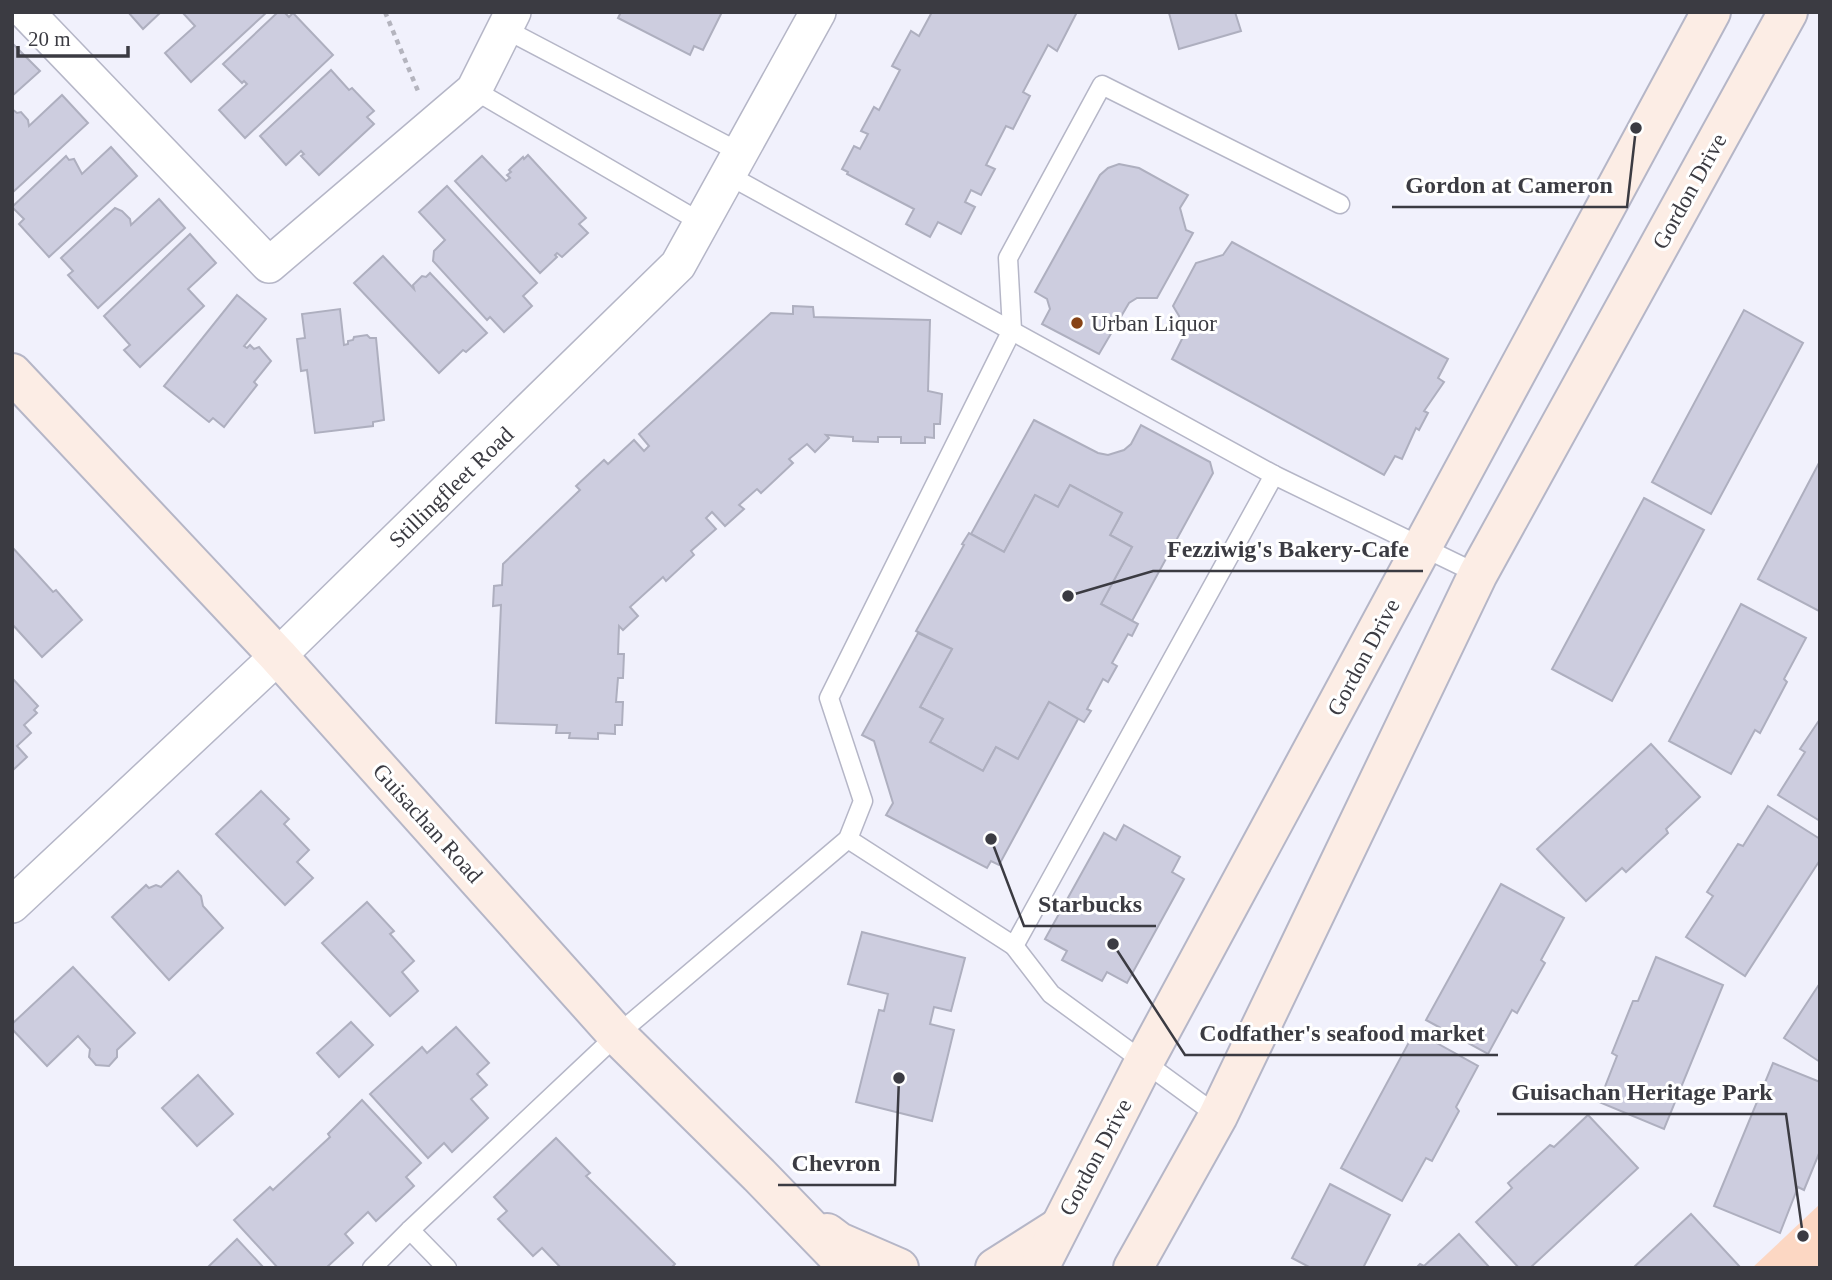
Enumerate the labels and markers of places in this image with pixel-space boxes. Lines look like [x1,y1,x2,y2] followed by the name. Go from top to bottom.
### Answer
[1392,162,1627,207] callout: Gordon at Cameron
[1091,311,1217,336] place label: Urban Liquor
[1069,315,1085,331] marker: Urban Liquor
[1153,526,1423,571] callout: Fezziwig's Bakery-Cafe
[1024,881,1156,926] callout: Starbucks
[1185,1010,1498,1055] callout: Codfather's seafood market
[1497,1069,1786,1114] callout: Guisachan Heritage Park
[778,1140,895,1185] callout: Chevron

